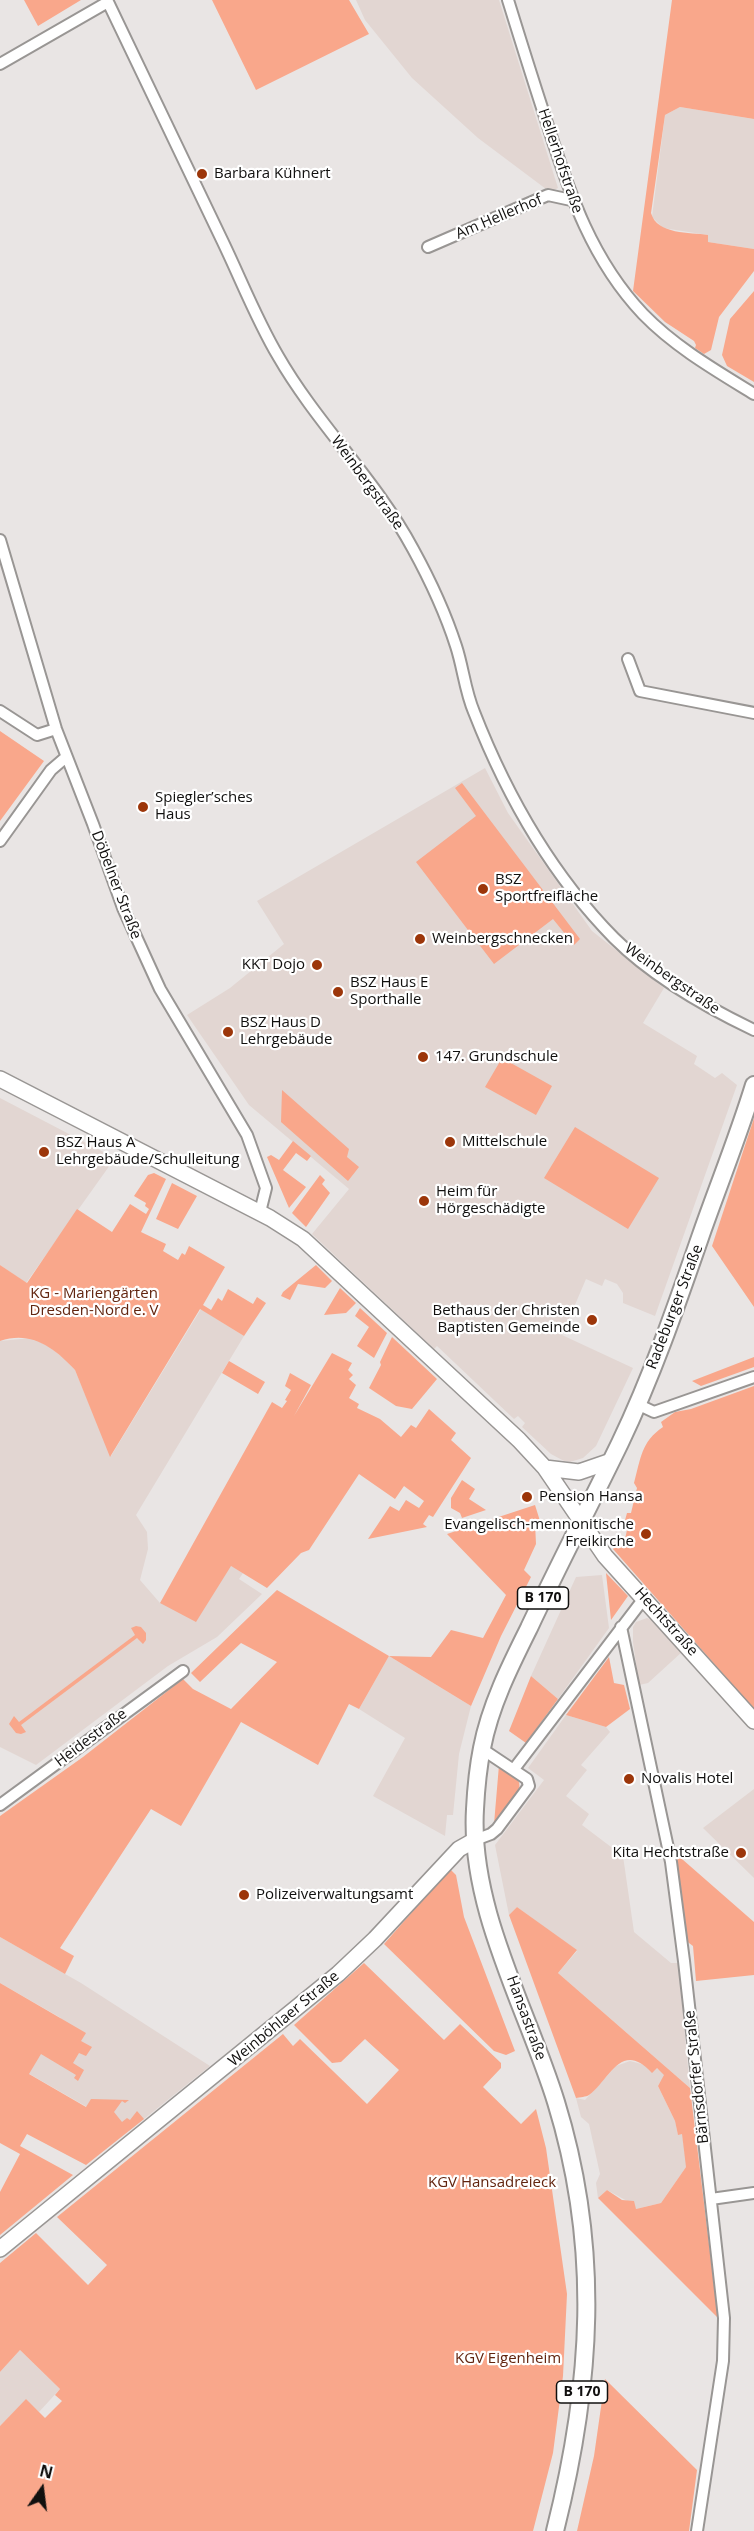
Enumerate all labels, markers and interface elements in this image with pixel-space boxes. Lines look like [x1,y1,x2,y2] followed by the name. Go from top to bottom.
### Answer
[534,106,586,216] street label: Hellerhofstraße
[214,165,331,183] place label: Barbara Kühnert
[195,167,209,181] marker: Barbara Kühnert
[453,191,545,243] street label: Am Hellerhof
[327,432,407,534] street label: Weinbergstraße
[155,789,253,824] place label: Spiegler’sches Haus
[136,800,150,814] marker: Spiegler’sches Haus
[87,828,145,942] street label: Döbelner Straße
[495,871,598,906] place label: BSZ Sportfreifläche
[476,882,490,896] marker: BSZ Sportfreifläche
[432,930,573,948] place label: Weinbergschnecken
[413,932,427,946] marker: Weinbergschnecken
[621,940,723,1018] street label: Weinbergstraße
[242,956,305,974] place label: KKT Dojo
[310,958,324,972] marker: KKT Dojo
[350,974,428,1009] place label: BSZ Haus E Sporthalle
[331,985,345,999] marker: BSZ Haus E Sporthalle
[240,1014,332,1049] place label: BSZ Haus D Lehrgebäude
[221,1025,235,1039] marker: BSZ Haus D Lehrgebäude
[435,1048,558,1066] place label: 147. Grundschule
[416,1050,430,1064] marker: 147. Grundschule
[462,1133,547,1151] place label: Mittelschule
[56,1134,239,1169] place label: BSZ Haus A Lehrgebäude/Schulleitung
[443,1135,457,1149] marker: Mittelschule
[37,1145,51,1159] marker: BSZ Haus A Lehrgebäude/Schulleitung
[436,1183,546,1218] place label: Heim für Hörgeschädigte
[417,1194,431,1208] marker: Heim für Hörgeschädigte
[643,1242,707,1372] street label: Radeburger Straße
[30,1285,158,1320] park label: KG - Mariengärten Dresden-Nord e. V
[432,1302,580,1337] place label: Bethaus der Christen Baptisten Gemeinde
[585,1313,599,1327] marker: Bethaus der Christen Baptisten Gemeinde
[539,1488,643,1506] place label: Pension Hansa
[520,1490,534,1504] marker: Pension Hansa
[444,1516,634,1551] place label: Evangelisch-mennonitische Freikirche
[639,1527,653,1541] marker: Evangelisch-mennonitische Freikirche
[631,1584,701,1660] street label: Hechtstraße
[518,1587,568,1609] road number: B 170
[51,1705,131,1771] street label: Heidestraße
[641,1770,733,1788] place label: Novalis Hotel
[622,1772,636,1786] marker: Novalis Hotel
[613,1844,729,1862] place label: Kita Hechtstraße
[734,1846,748,1860] marker: Kita Hechtstraße
[256,1886,413,1904] place label: Polizeiverwaltungsamt
[237,1888,251,1902] marker: Polizeiverwaltungsamt
[225,1967,343,2071] street label: Weinböhlaer Straße
[502,1973,550,2063] street label: Hansastraße
[681,2009,713,2145] street label: Bärnsdorfer Straße
[428,2174,556,2192] park label: KGV Hansadreieck
[455,2350,561,2368] park label: KGV Eigenheim
[556,2381,608,2403] road number: B 170
[12,2459,72,2519] north arrow
[37,2459,55,2484] text: N

